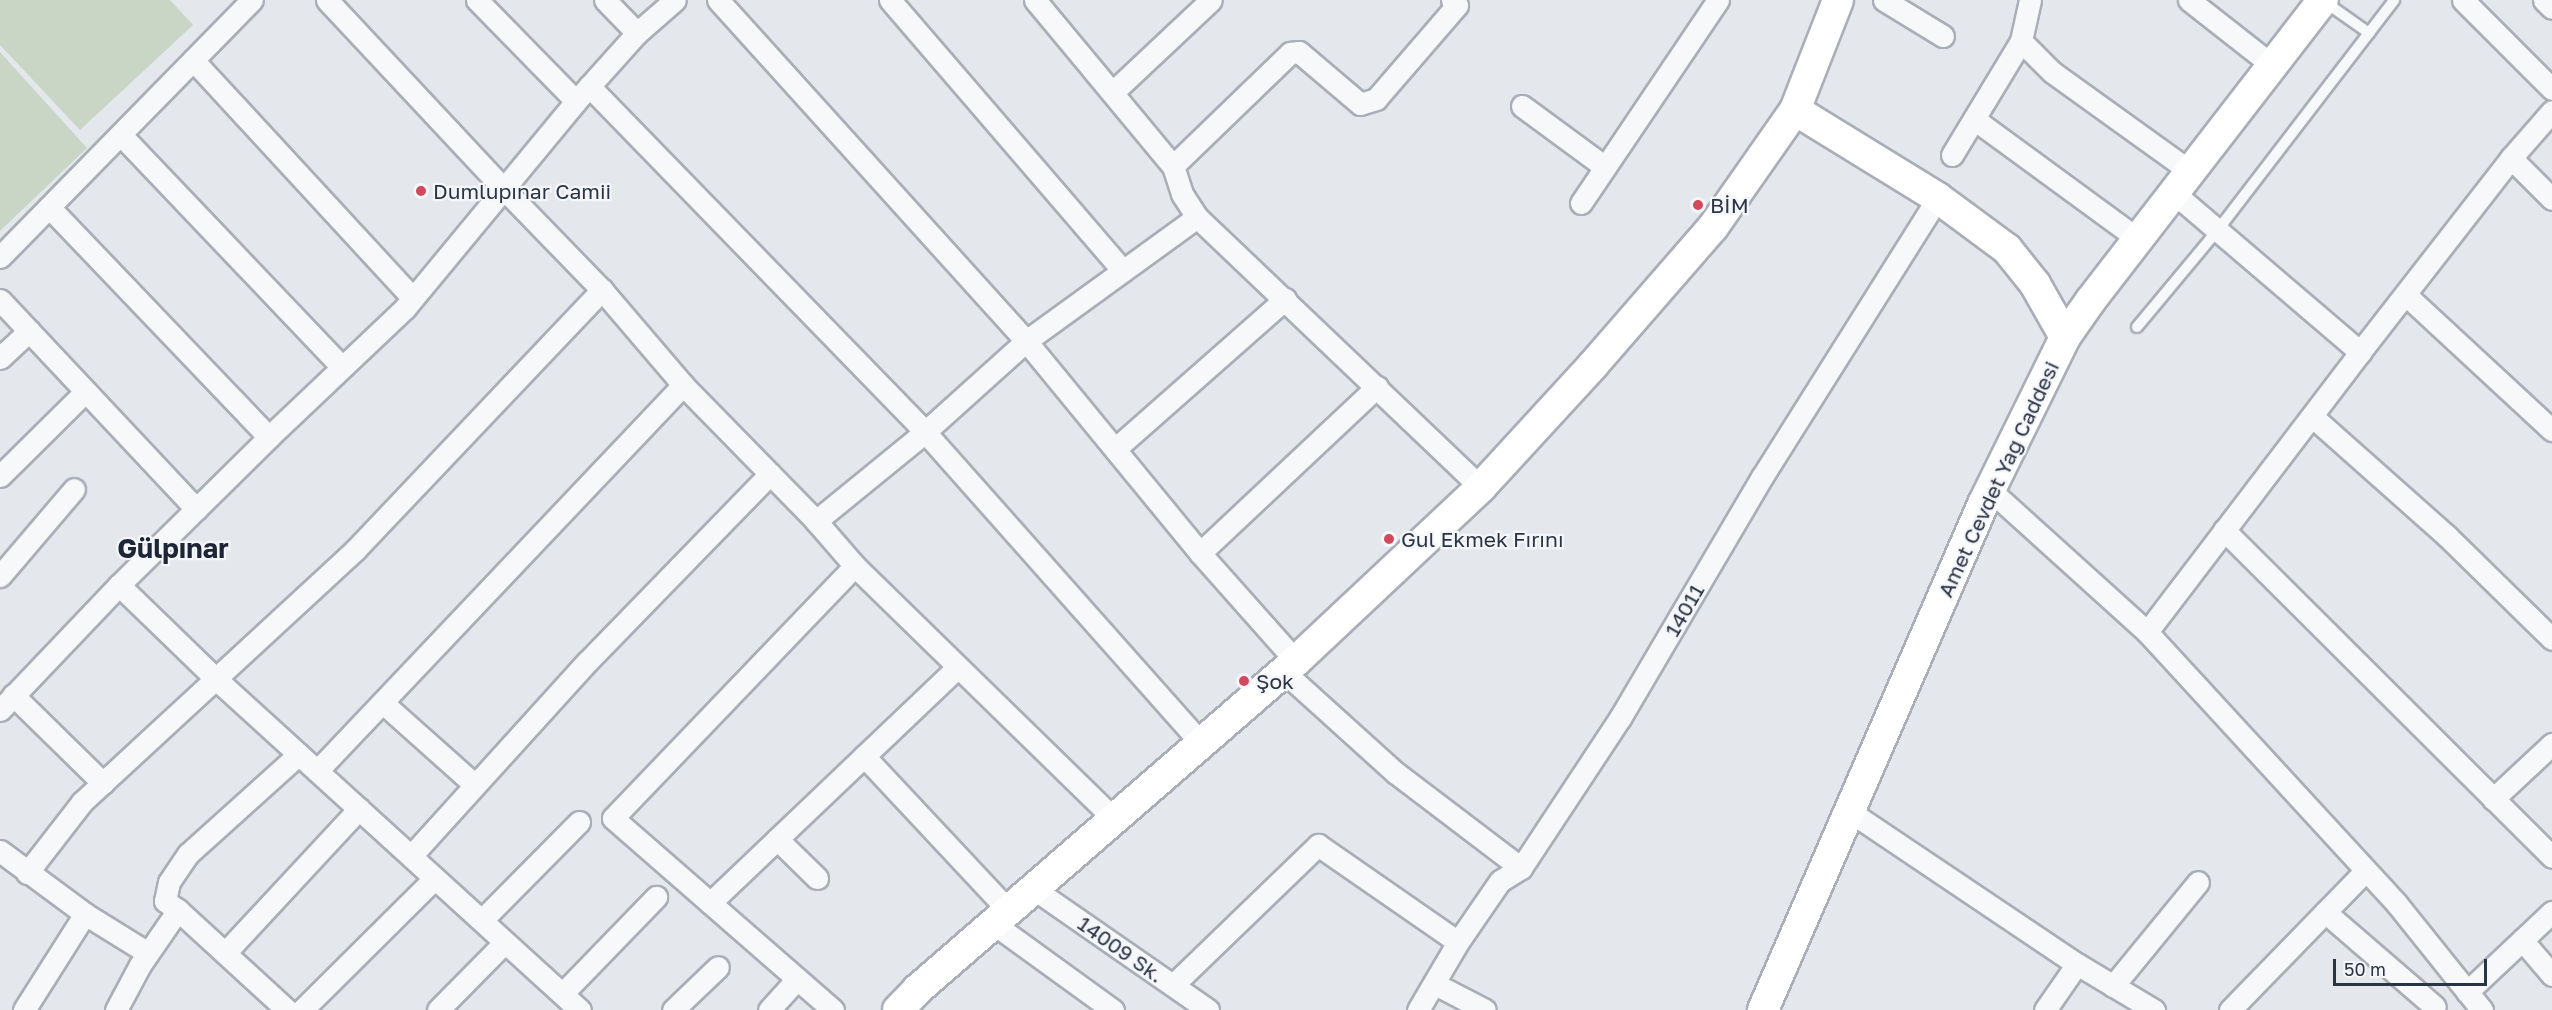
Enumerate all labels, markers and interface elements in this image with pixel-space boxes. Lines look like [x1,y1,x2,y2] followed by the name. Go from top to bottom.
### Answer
[433,178,611,204] place label: Dumlupınar Camii
[414,184,428,198] marker: Dumlupınar Camii
[1710,192,1749,218] place label: BİM
[1691,198,1705,212] marker: BİM
[1932,357,2064,601] street label: Amet Cevdet Yağ Caddesi
[1401,526,1564,552] place label: Gul Ekmek Fırını
[1382,532,1396,546] marker: Gul Ekmek Fırını
[117,533,229,565] district label: Gülpınar
[1659,579,1709,641] street label: 14011
[1256,668,1294,694] place label: Şok
[1237,674,1251,688] marker: Şok
[1073,910,1169,988] street label: 14009 Sk.
[2336,947,2490,985] scale bar
[2344,958,2386,980] text: 50 m

